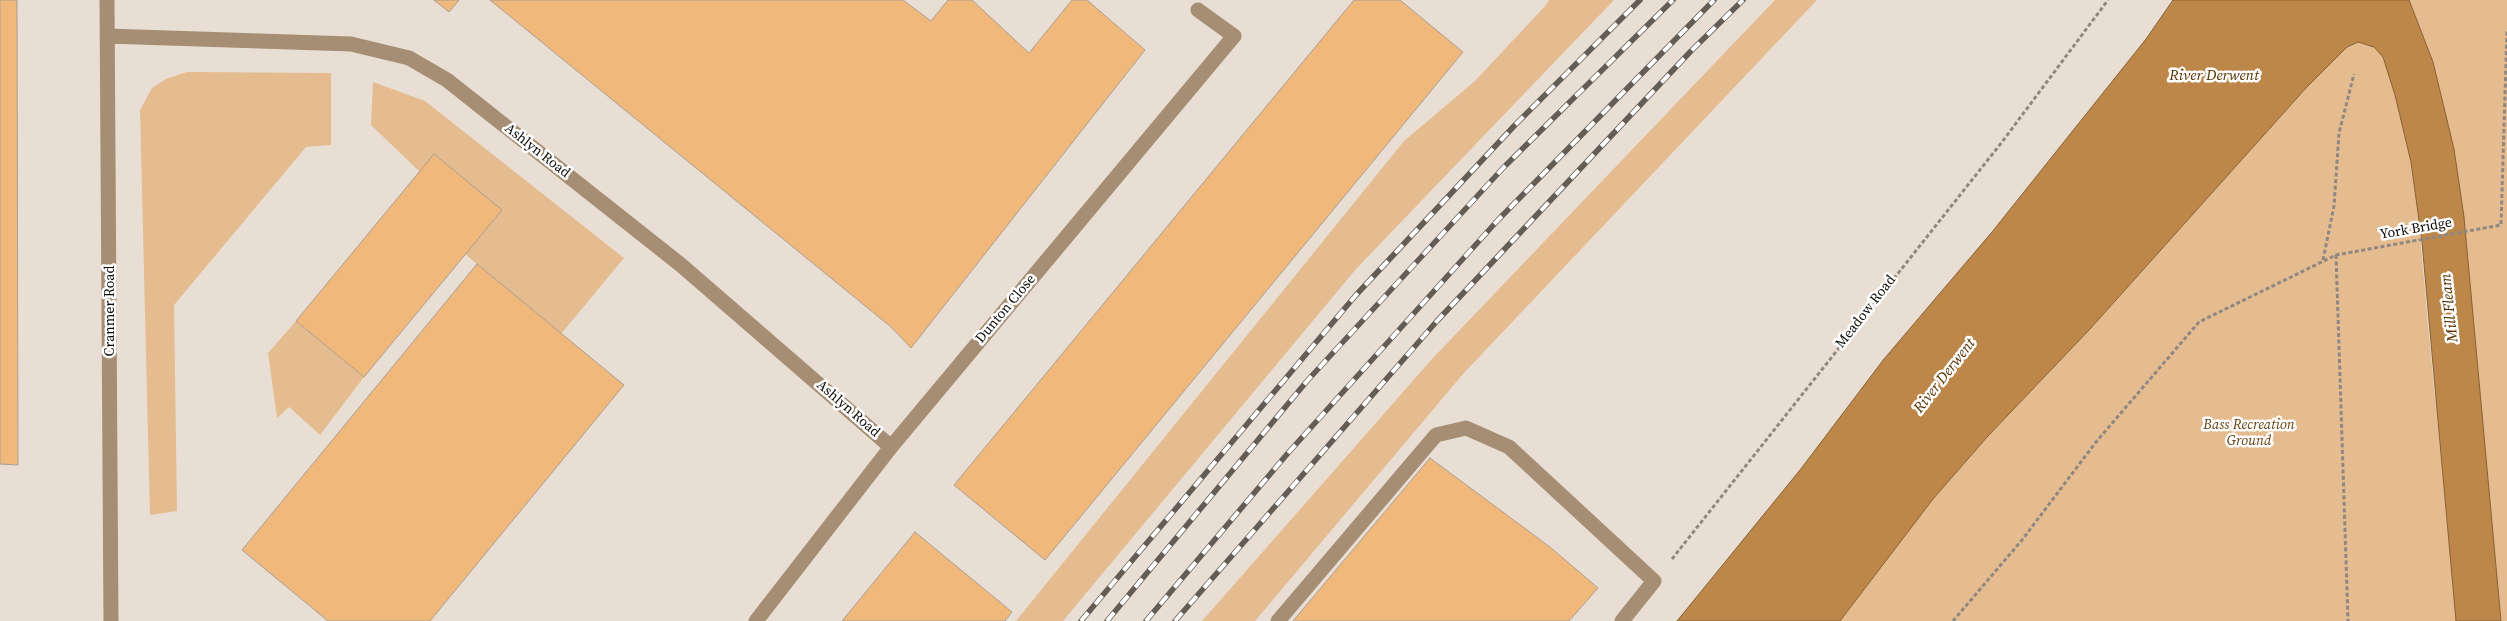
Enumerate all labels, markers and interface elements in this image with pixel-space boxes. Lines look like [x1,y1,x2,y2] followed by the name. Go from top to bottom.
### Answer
[2169,67,2259,85] water label: River Derwent
[501,120,573,182] street label: Ashlyn Road
[2379,214,2453,244] street label: York Bridge
[102,266,118,356] street label: Cranmer Road
[972,271,1040,347] street label: Dunton Close
[1832,272,1900,352] street label: Meadow Road
[2437,273,2463,343] water label: Mill Fleam
[1910,335,1980,417] water label: River Derwent
[813,377,883,441] street label: Ashlyn Road
[2203,417,2295,450] park label: Bass Recreation Ground

